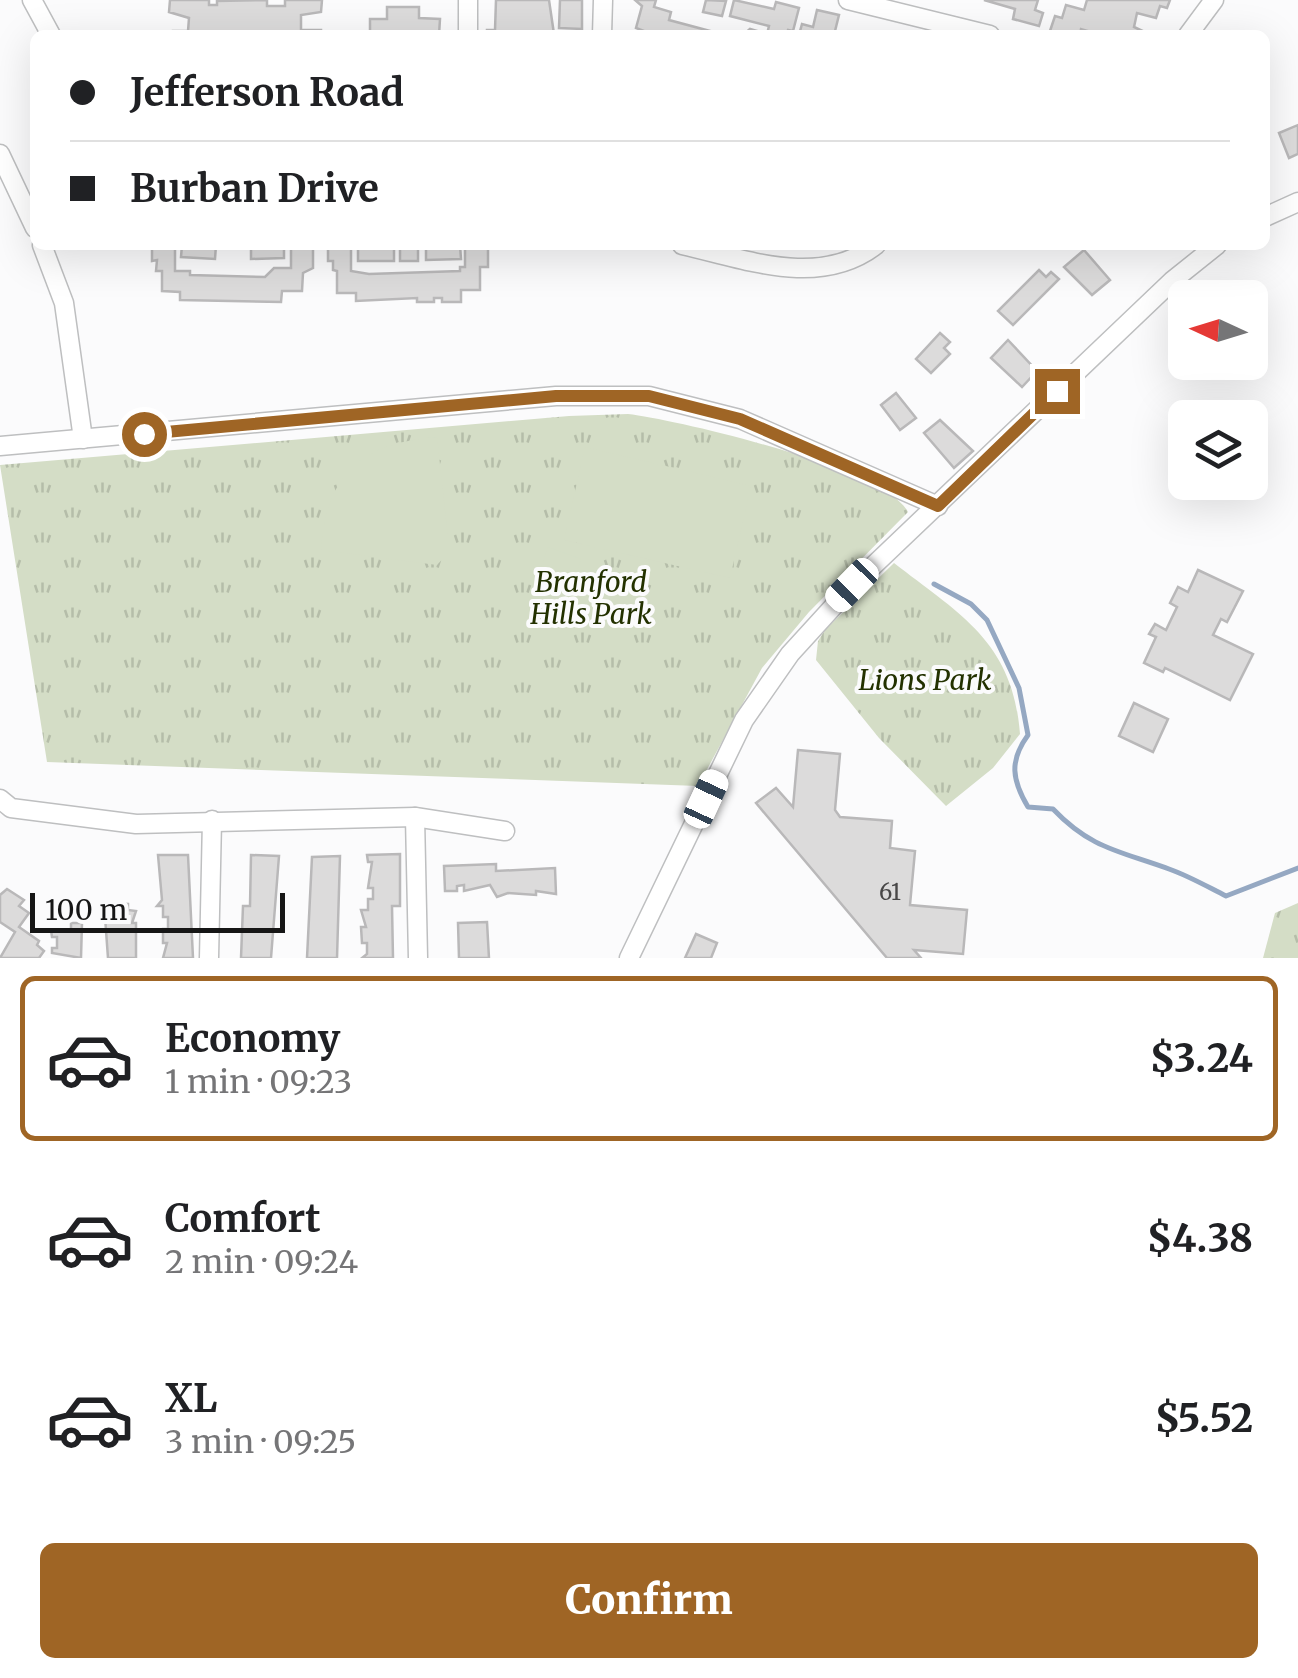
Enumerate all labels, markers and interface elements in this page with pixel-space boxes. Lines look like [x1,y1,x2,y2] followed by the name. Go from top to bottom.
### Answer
[130,69,404,116] text: Jefferson Road
[130,165,379,212] text: Burban Drive
[1168,280,1268,380] north arrow
[1168,280,1268,500] map controls
[1035,369,1080,414] route end
[1168,400,1268,500] button: layers
[122,412,167,457] route start
[820,553,884,617] car
[529,564,652,632] park label: Branford Hills Park
[858,662,992,698] park label: Lions Park
[680,765,732,833] car
[879,878,901,906] house number: 61
[30,888,285,933] scale bar
[45,892,127,928] text: 100 m
[45,1014,135,1104] icon: car
[165,1015,340,1062] text: Economy
[1150,1035,1253,1082] text: $3.24
[165,1062,352,1102] text: 1 min · 09:23
[45,1194,135,1284] icon: car
[165,1195,321,1242] text: Comfort
[1147,1215,1253,1262] text: $4.38
[165,1242,358,1282] text: 2 min · 09:24
[45,1374,135,1464] icon: car
[165,1375,217,1422] text: XL
[1155,1395,1253,1442] text: $5.52
[165,1422,356,1462] text: 3 min · 09:25
[40,1543,1258,1658] button: Confirm

